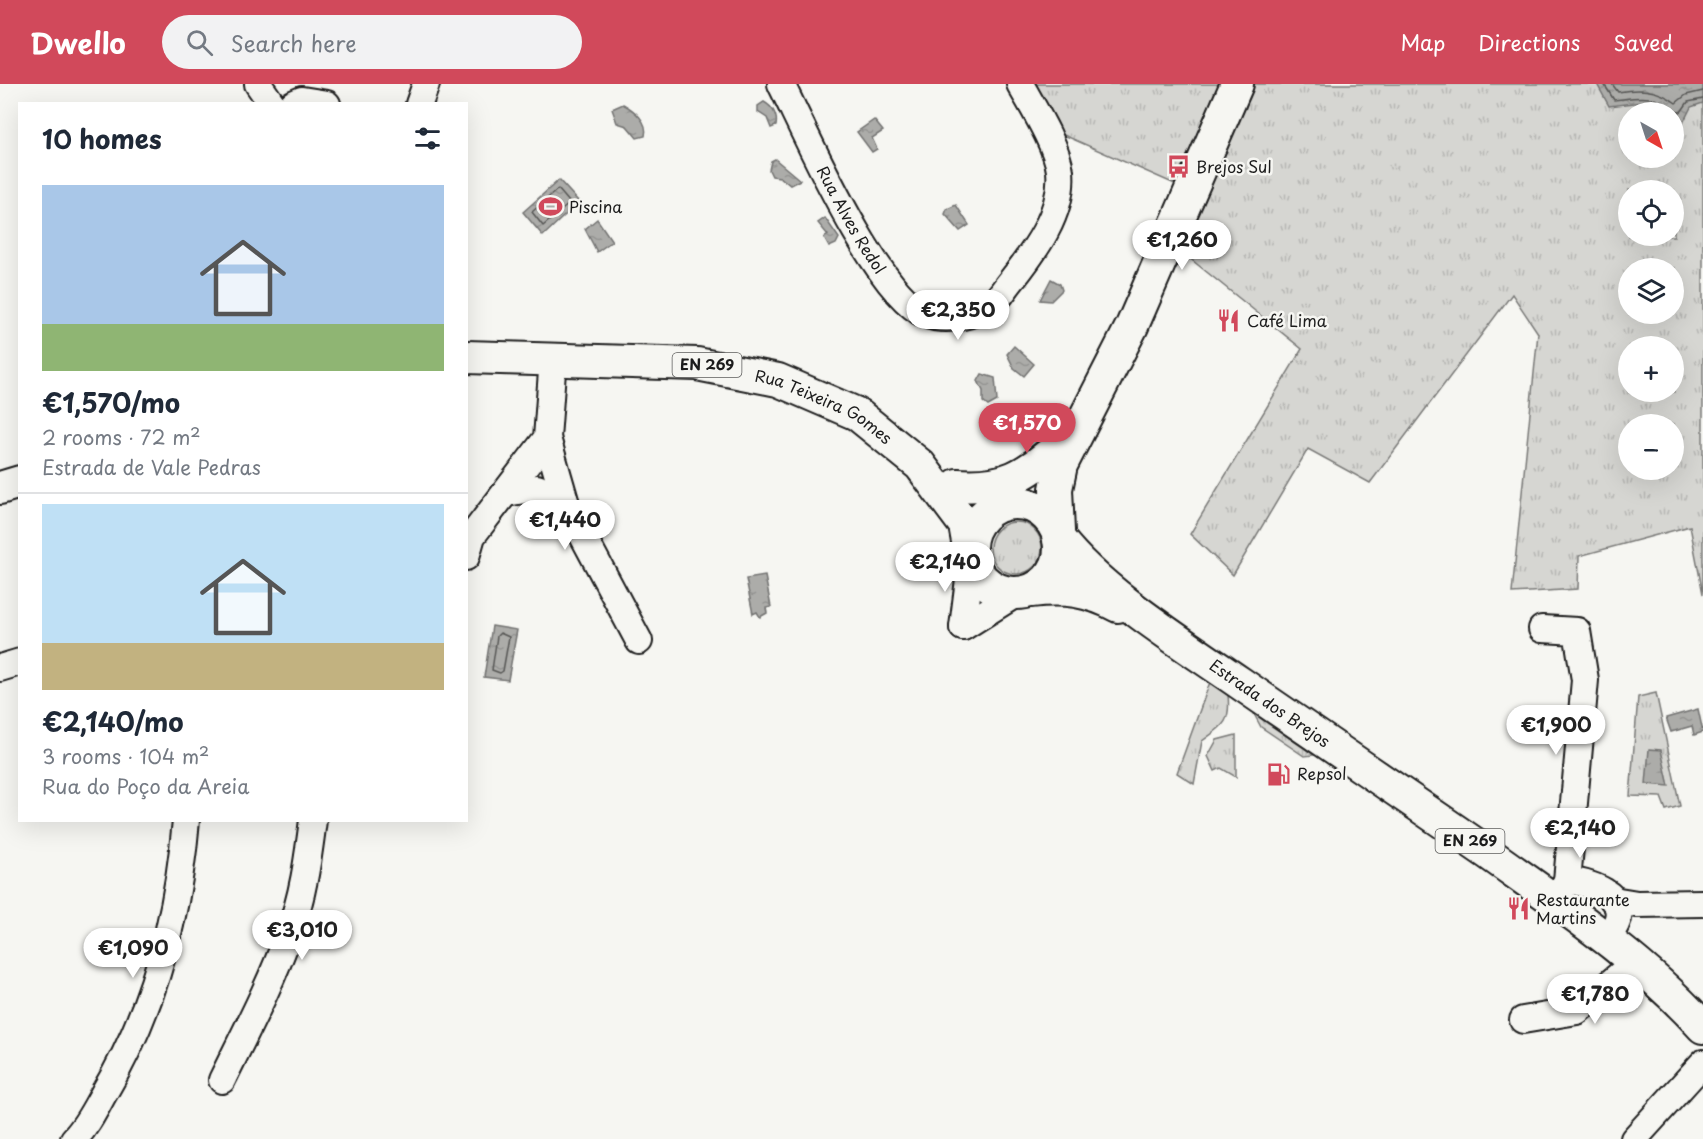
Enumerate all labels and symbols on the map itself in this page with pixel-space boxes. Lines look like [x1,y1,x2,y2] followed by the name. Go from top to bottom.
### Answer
[1618,102,1684,168] north arrow
[1165,154,1191,180] bus stop icon: Brejos Sul
[1196,154,1271,178] place label: Brejos Sul
[812,161,893,278] street label: Rua Alves Redol
[538,194,564,220] sports icon: Piscina
[569,194,622,218] place label: Piscina
[1133,220,1231,271] pin: €1,260
[909,290,1007,341] pin: €2,350
[1216,308,1242,334] restaurant icon: Café Lima
[1247,308,1327,332] place label: Café Lima
[672,353,742,377] road number: EN 269
[753,363,898,449] street label: Rua Teixeira Gomes
[978,403,1076,454] pin: €1,570
[516,500,614,551] pin: €1,440
[896,542,994,593] pin: €2,140
[1205,653,1335,752] street label: Estrada dos Brejos
[1507,705,1605,756] pin: €1,900
[1266,761,1292,787] fuel station icon: Repsol
[1297,761,1347,785] place label: Repsol
[1531,808,1629,859] pin: €2,140
[1436,829,1504,853] road number: EN 269
[1536,887,1630,929] place label: Restaurante Martins
[1505,896,1531,922] restaurant icon: Restaurante Martins
[253,910,351,961] pin: €3,010
[84,928,182,979] pin: €1,090
[1546,974,1644,1025] pin: €1,780

